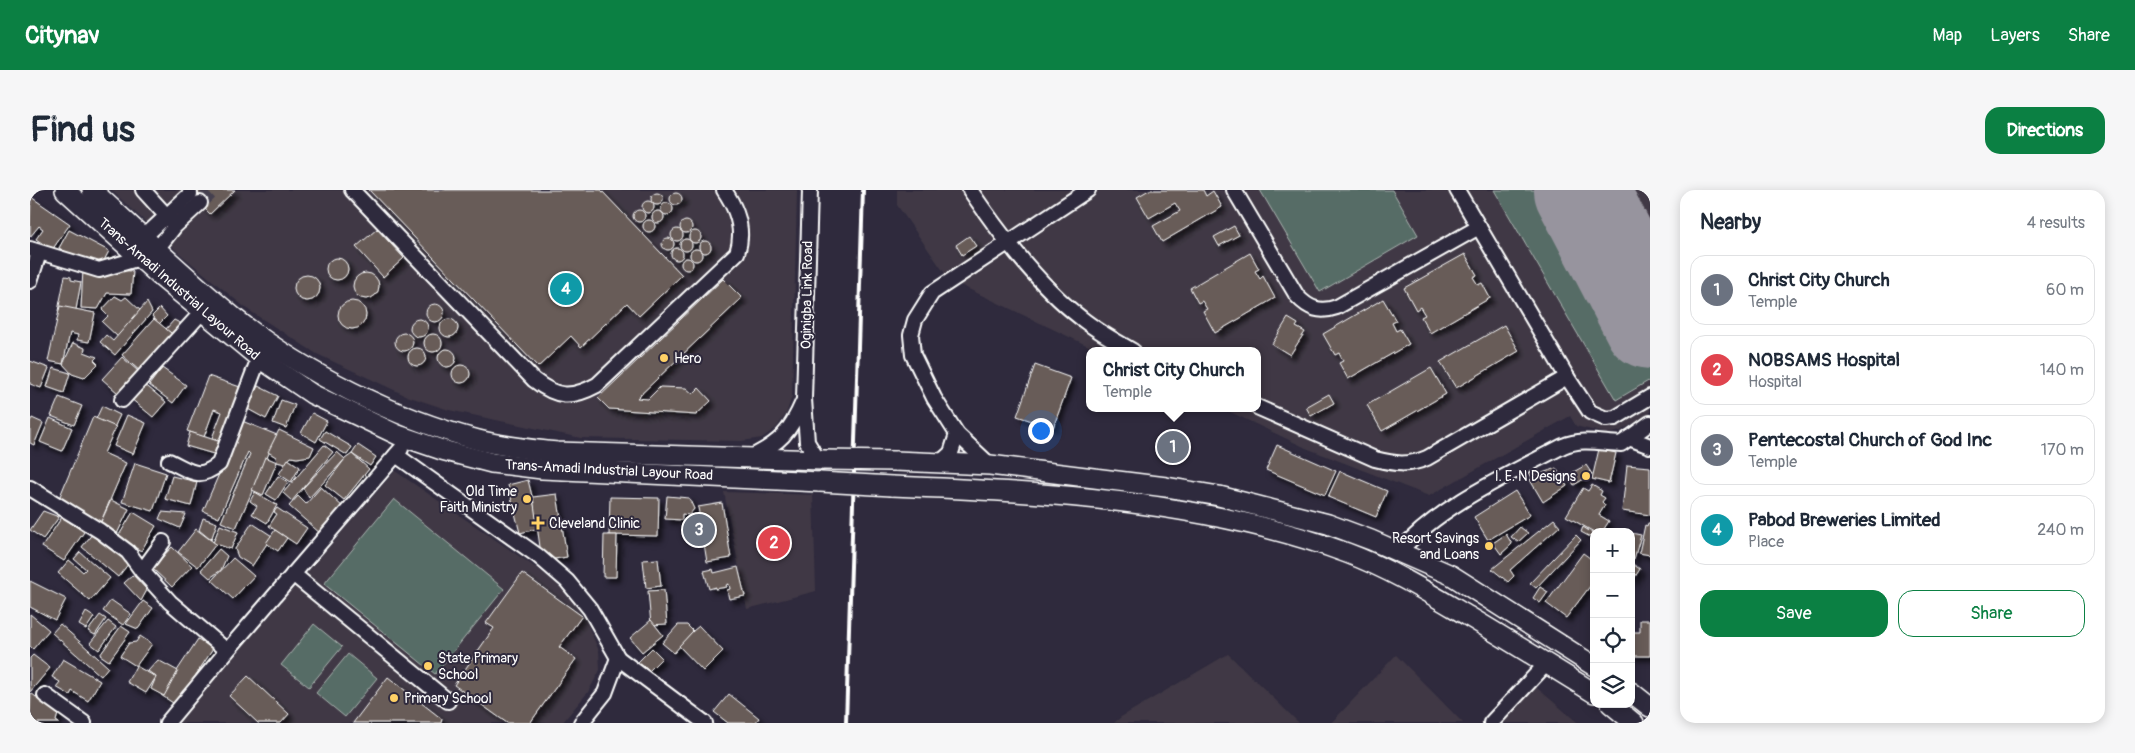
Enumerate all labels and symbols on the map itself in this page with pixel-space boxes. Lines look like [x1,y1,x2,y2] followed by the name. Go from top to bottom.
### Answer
[95,214,263,364] street label: Trans-Amadi Industrial Layour Road
[798,241,816,349] street label: Oginigba Link Road
[550,270,582,308] pin: 4
[674,350,702,367] place label: Hero
[658,352,670,364] marker: Hero
[1028,418,1054,444] your location
[1157,428,1189,466] pin: 1
[504,456,714,484] street label: Trans-Amadi Industrial Layour Road
[1495,468,1577,485] place label: I. E. N Designs
[1580,470,1592,482] marker: I. E. N Designs
[439,483,517,516] place label: Old Time Faith Ministry
[521,493,533,505] marker: Old Time Faith Ministry
[683,511,715,549] pin: 3
[549,515,640,532] place label: Cleveland Clinic
[531,516,545,530] marker: Cleveland Clinic
[758,524,790,562] pin: 2
[1392,530,1480,563] place label: Resort Savings and Loans
[1483,540,1495,552] marker: Resort Savings and Loans
[438,650,518,683] place label: State Primary School
[422,660,434,672] marker: State Primary School
[404,690,492,707] place label: Primary School
[388,692,400,704] marker: Primary School

